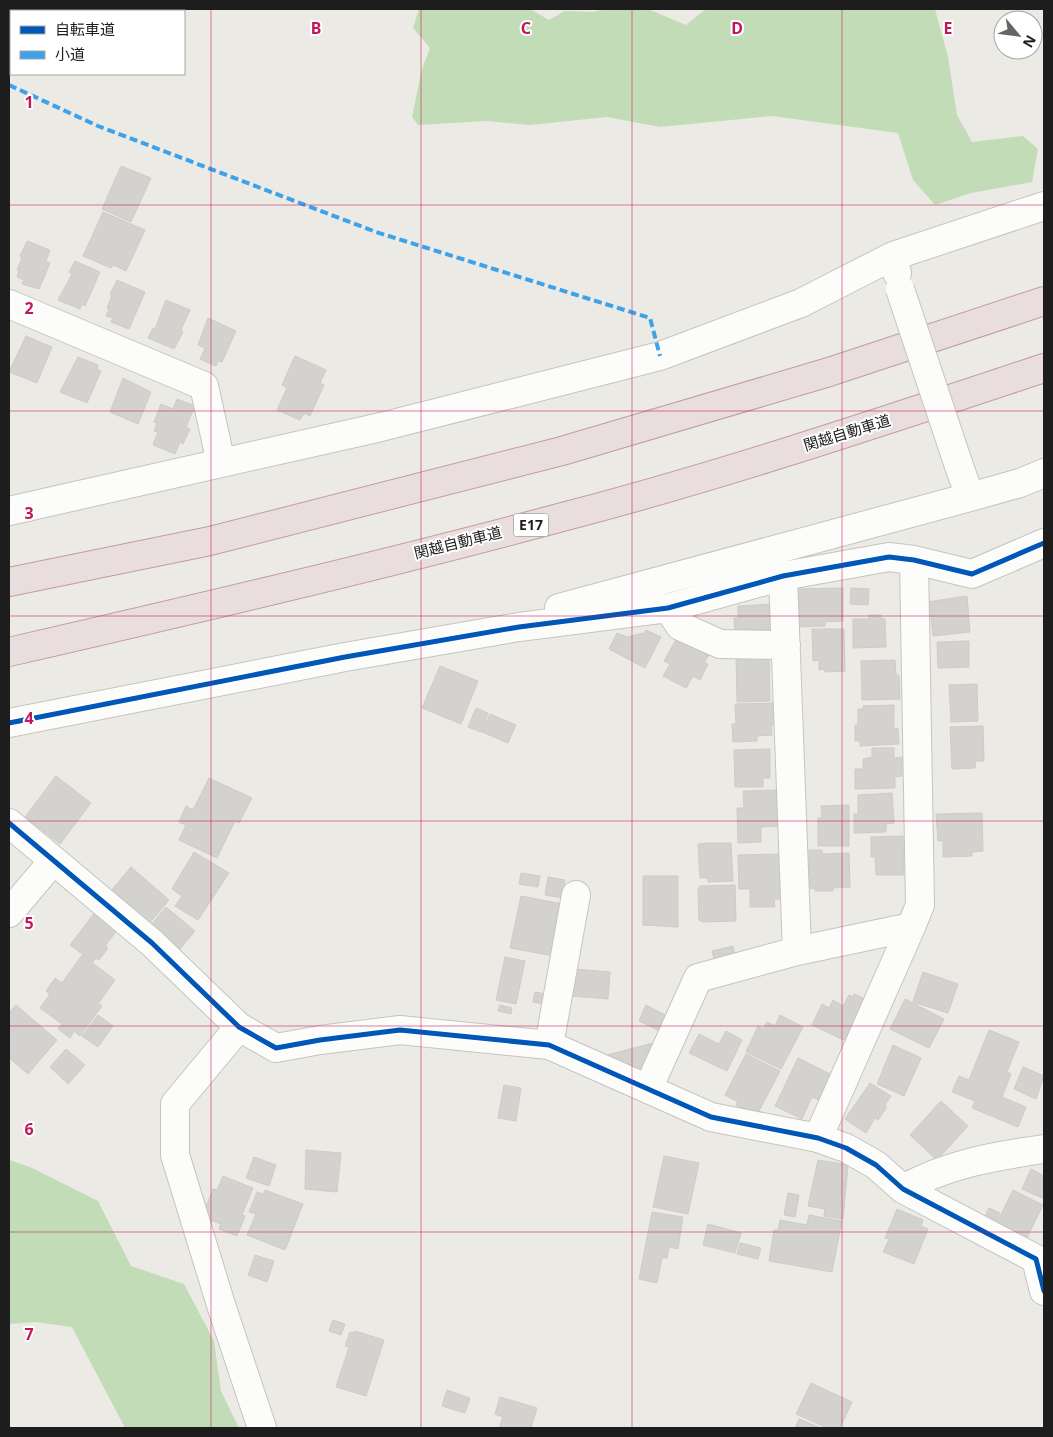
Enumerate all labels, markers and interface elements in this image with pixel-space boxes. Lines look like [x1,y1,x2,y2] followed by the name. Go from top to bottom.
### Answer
[10,10,185,75] legend
[993,10,1043,60] north arrow
[311,17,321,39] text: B
[521,17,531,39] text: C
[731,17,743,39] text: D
[944,17,953,39] text: E
[55,19,115,39] text: 自転車道
[1019,32,1041,51] text: N
[55,44,85,64] text: 小道
[24,91,34,113] text: 1
[24,297,34,319] text: 2
[801,409,893,455] street label: 関越自動車道
[24,502,34,524] text: 3
[514,514,548,536] road number: E17
[412,521,504,563] street label: 関越自動車道
[24,707,34,729] text: 4
[24,912,34,934] text: 5
[24,1118,34,1140] text: 6
[24,1323,34,1345] text: 7

